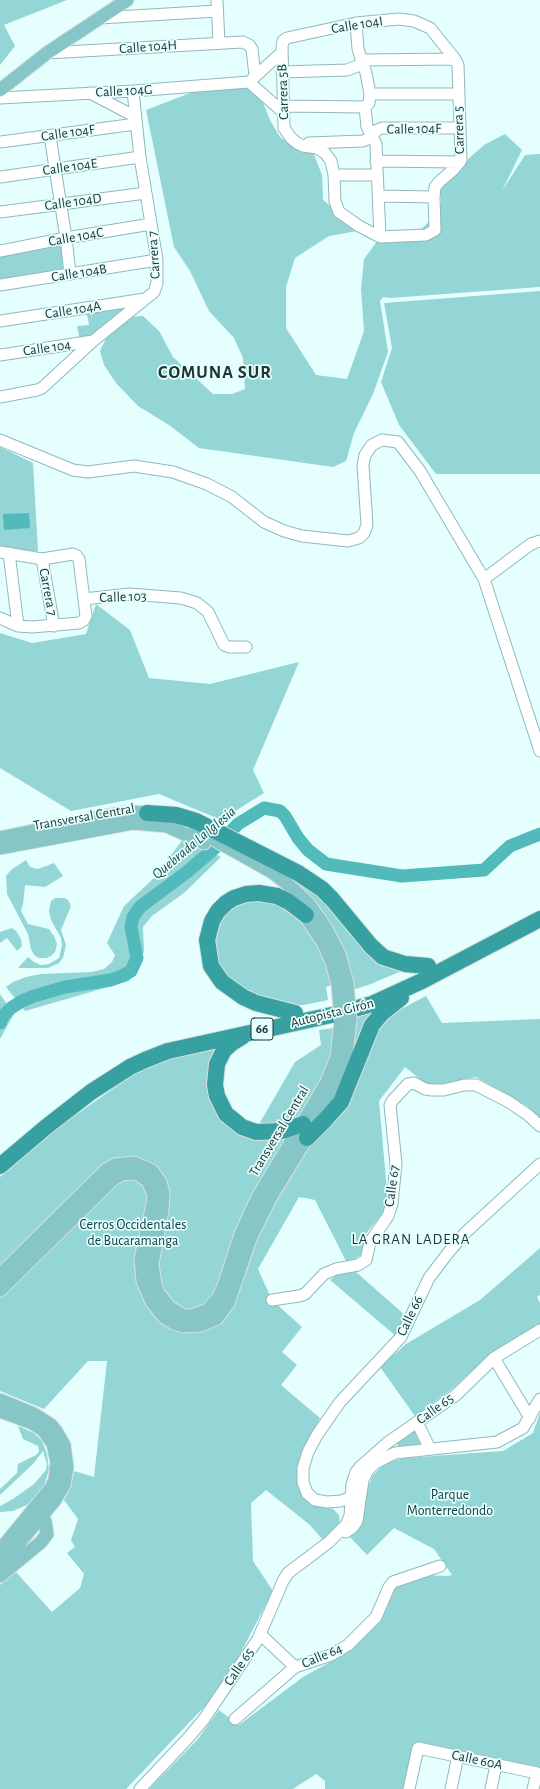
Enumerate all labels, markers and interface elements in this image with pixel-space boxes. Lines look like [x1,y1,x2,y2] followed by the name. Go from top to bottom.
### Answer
[330,13,384,37] street label: Calle 104I
[119,37,177,57] street label: Calle 104H
[274,64,292,120] street label: Carrera 5B
[95,81,153,101] street label: Calle 104G
[450,106,468,154] street label: Carrera 5
[387,120,441,138] street label: Calle 104F
[40,121,96,145] street label: Calle 104F
[42,155,98,179] street label: Calle 104E
[43,190,103,214] street label: Calle 104D
[47,224,105,250] street label: Calle 104C
[144,230,164,280] street label: Carrera 7
[50,260,108,286] street label: Calle 104B
[44,297,102,323] street label: Calle 104A
[22,336,72,360] street label: Calle 104
[158,362,272,384] district label: COMUNA SUR
[35,567,61,617] street label: Carrera 7
[99,588,147,606] street label: Calle 103
[32,800,136,834] street label: Transversal Central
[148,803,240,883] water label: Quebrada La Iglesia
[289,995,375,1031] street label: Autopista Girón
[251,1018,273,1040] road number: 66
[245,1083,313,1179] street label: Transversal Central
[381,1164,403,1208] street label: Calle 67
[80,1217,186,1250] park label: Cerros Occidentales de Bucaramanga
[352,1230,470,1248] district label: LA GRAN LADERA
[393,1293,427,1339] street label: Calle 66
[413,1390,457,1428] street label: Calle 65
[407,1487,493,1520] park label: Parque Monterredondo
[299,1640,345,1672] street label: Calle 64
[220,1645,258,1689] street label: Calle 65
[450,1746,504,1774] street label: Calle 60A

